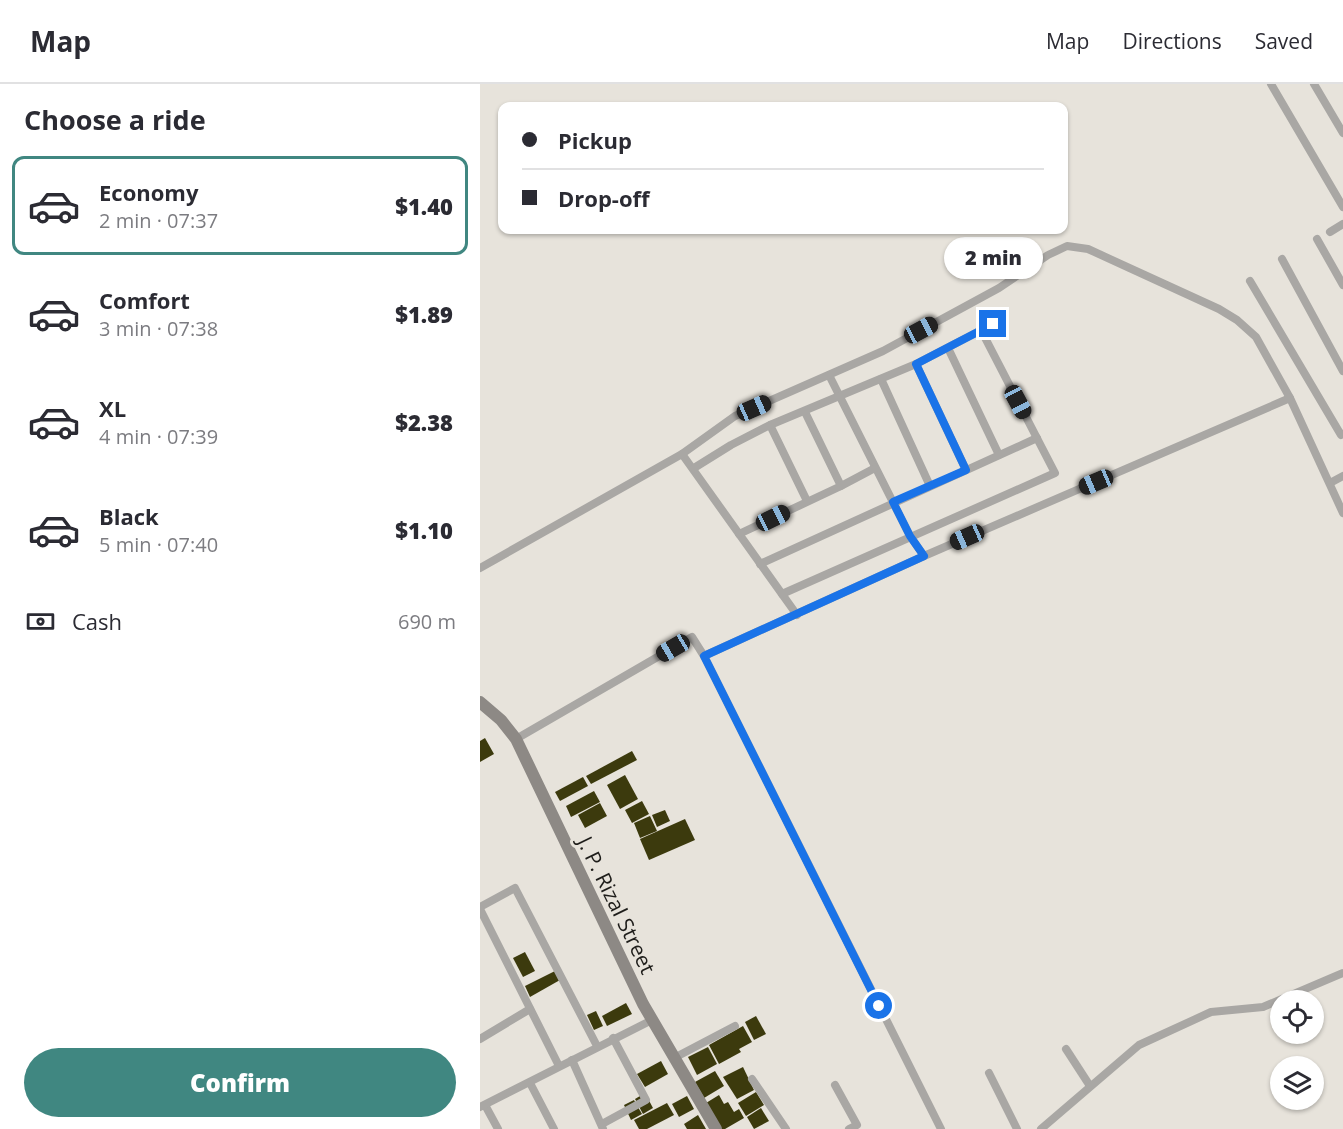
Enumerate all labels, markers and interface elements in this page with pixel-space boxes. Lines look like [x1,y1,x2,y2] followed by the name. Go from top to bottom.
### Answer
[30,22,91,60] text: Map
[1046,27,1089,55] text: Map
[1122,27,1222,55] text: Directions
[1255,27,1313,55] text: Saved
[24,101,206,138] text: Choose a ride
[558,125,632,155] text: Pickup
[99,177,198,207] text: Economy
[27,179,81,233] icon: car
[558,183,650,213] text: Drop-off
[395,191,453,221] text: $1.40
[99,207,218,234] text: 2 min · 07:37
[944,237,1042,279] callout: 2 min
[965,244,1022,271] text: 2 min
[99,285,190,315] text: Comfort
[27,287,81,341] icon: car
[395,299,453,329] text: $1.89
[979,310,1006,337] route end
[901,314,941,346] car
[99,315,218,342] text: 3 min · 07:38
[1002,382,1034,422] car
[734,392,774,424] car
[99,393,126,423] text: XL
[27,395,81,449] icon: car
[395,407,453,437] text: $2.38
[99,423,218,450] text: 4 min · 07:39
[1076,467,1116,497] car
[99,501,159,531] text: Black
[753,502,793,534] car
[27,503,81,557] icon: car
[395,515,453,545] text: $1.10
[947,521,987,553] car
[99,531,218,558] text: 5 min · 07:40
[24,605,57,638] icon: cash
[72,606,122,636] text: Cash
[398,608,456,635] text: 690 m
[653,631,693,665] car
[571,830,662,978] street label: J. P. Rizal Street
[1270,990,1324,1110] map controls
[1270,990,1324,1044] button: locate
[865,992,892,1019] route start
[24,1048,456,1117] button: Confirm
[1270,1056,1324,1110] button: layers

